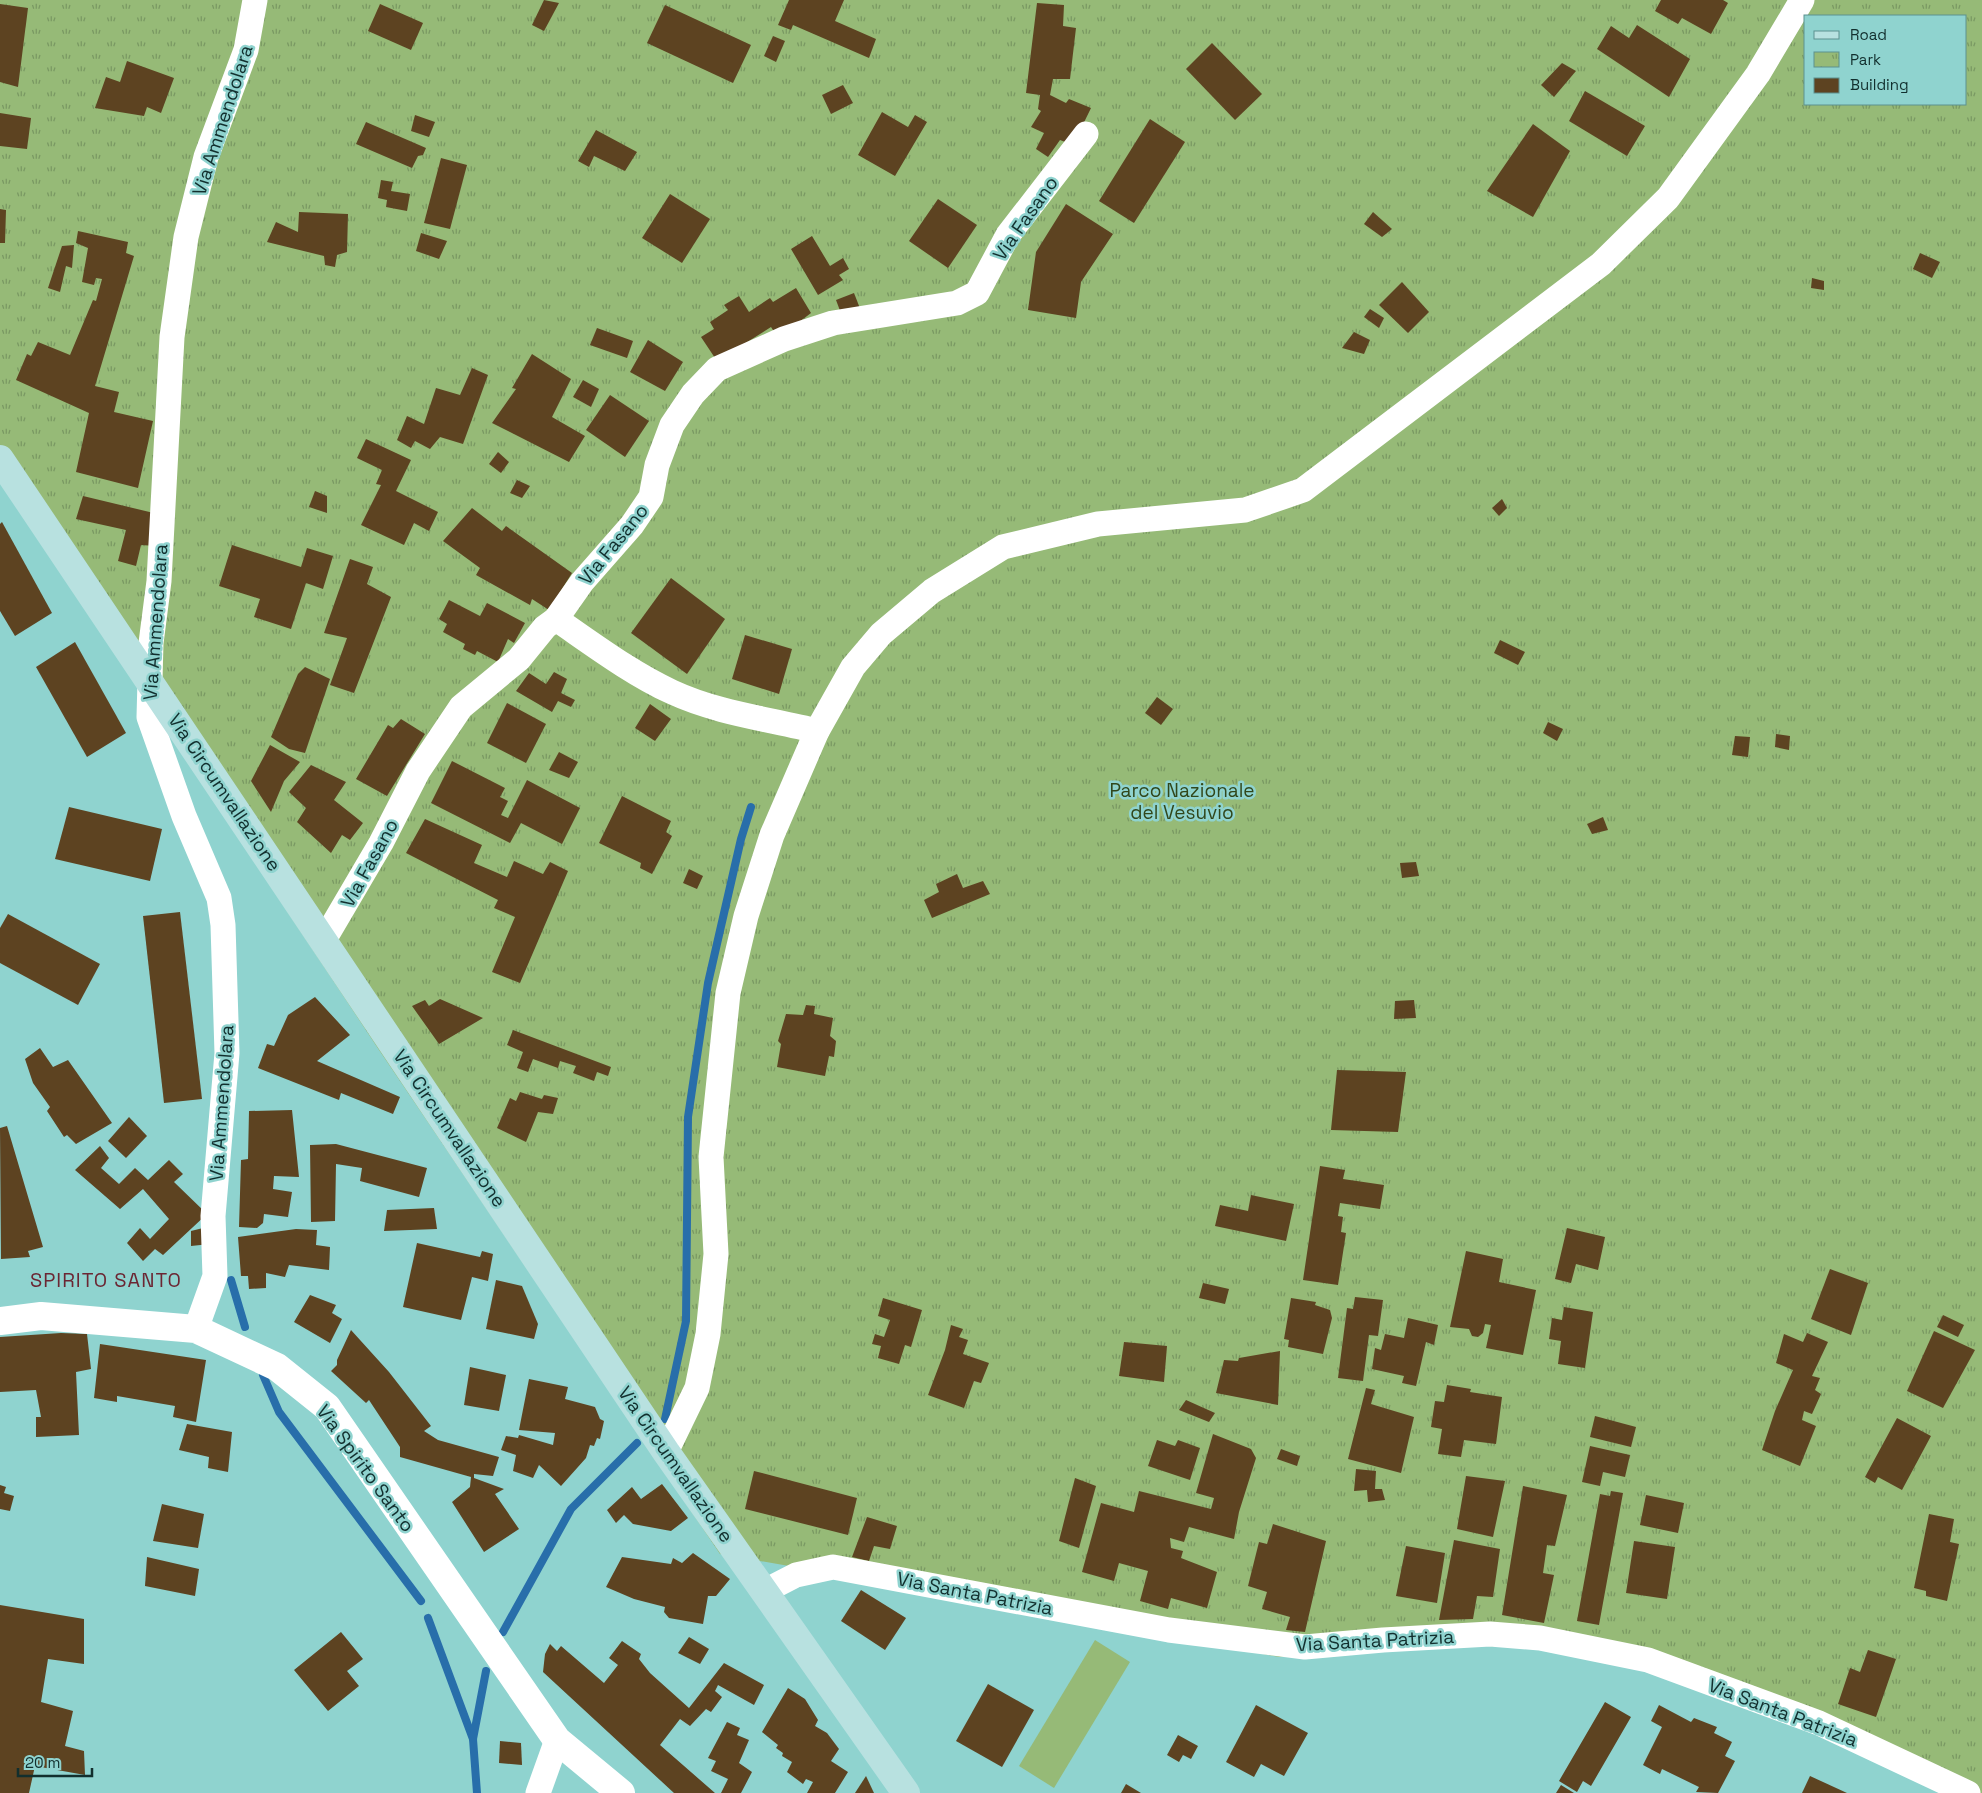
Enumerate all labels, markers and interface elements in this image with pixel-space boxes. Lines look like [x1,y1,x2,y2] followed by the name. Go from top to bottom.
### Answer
[1804,15,1967,105] legend
[1850,25,1887,44] text: Road
[186,42,259,199] street label: Via Ammendolara
[1850,50,1881,69] text: Park
[1850,75,1909,94] text: Building
[987,171,1064,265] street label: Via Fasano
[573,499,654,590] street label: Via Fasano
[138,543,173,701] street label: Via Ammendolara
[162,709,287,876] street label: Via Circumvallazione
[1109,778,1255,825] park label: Parco Nazionale del Vesuvio
[335,815,404,912] street label: Via Fasano
[204,1024,239,1182] street label: Via Ammendolara
[387,1045,512,1212] street label: Via Circumvallazione
[30,1267,182,1293] district label: SPIRITO SANTO
[612,1381,739,1547] street label: Via Circumvallazione
[311,1400,420,1537] street label: Via Spirito Santo
[895,1566,1055,1621] street label: Via Santa Patrizia
[1295,1624,1455,1657] street label: Via Santa Patrizia
[1704,1672,1861,1753] street label: Via Santa Patrizia
[18,1746,91,1778] scale bar
[25,1753,60,1772] text: 20 m

